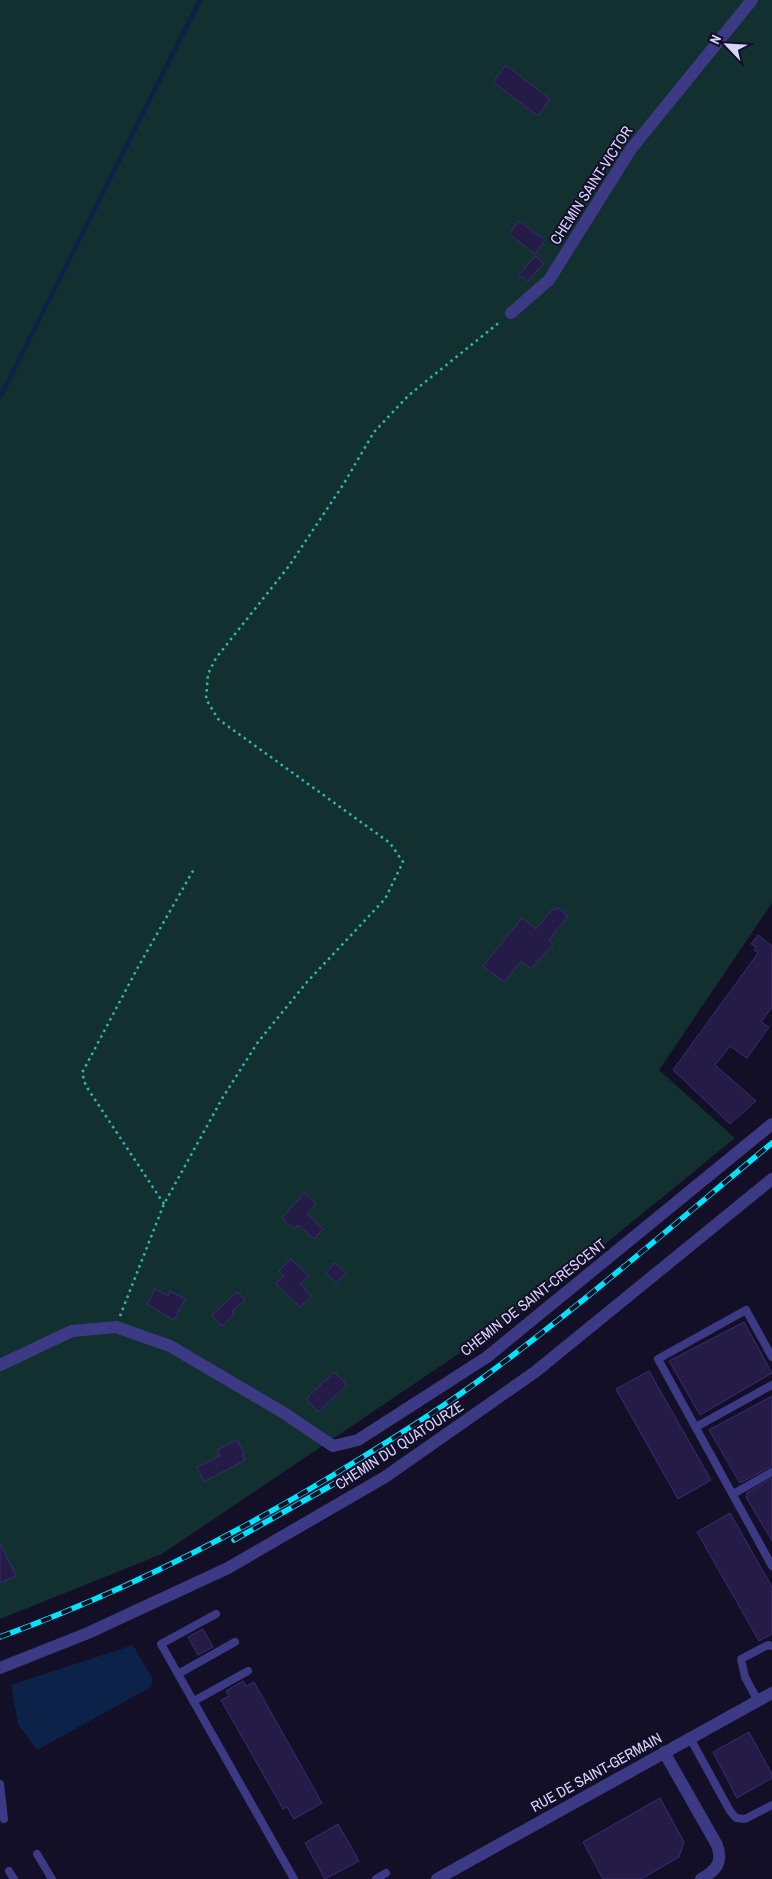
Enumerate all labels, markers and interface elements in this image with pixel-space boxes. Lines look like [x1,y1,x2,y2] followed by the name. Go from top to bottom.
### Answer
[702,20,752,70] north arrow
[705,32,725,47] text: N
[545,121,637,249] street label: CHEMIN SAINT-VICTOR
[456,1233,611,1361] street label: CHEMIN DE SAINT-CRESCENT
[331,1396,467,1494] street label: CHEMIN DU QUATOURZE
[527,1727,665,1817] street label: RUE DE SAINT-GERMAIN

